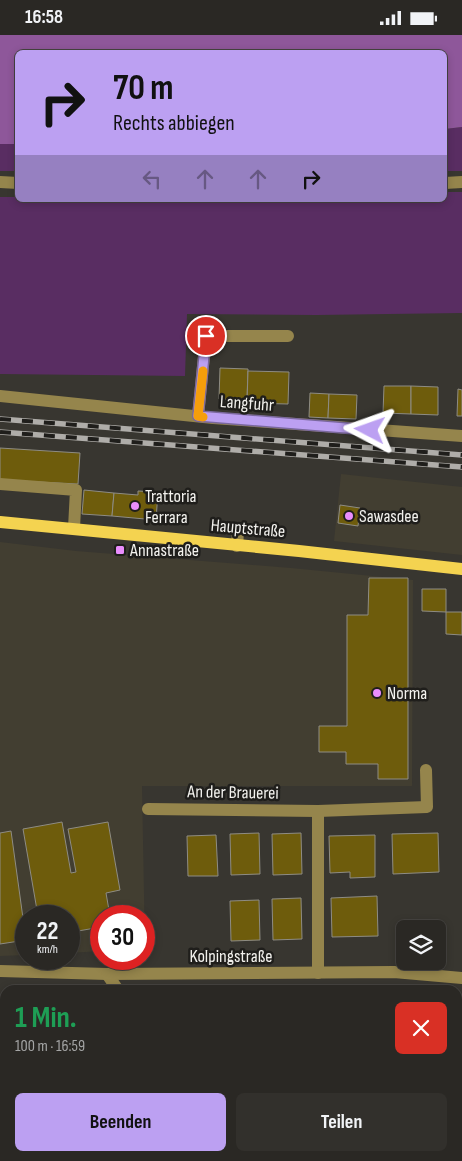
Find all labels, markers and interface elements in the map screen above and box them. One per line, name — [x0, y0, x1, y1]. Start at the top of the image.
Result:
text: 16:58 — [25, 6, 63, 29]
text: 70 m — [113, 67, 173, 110]
icon: right — [30, 70, 95, 135]
text: Rechts abbiegen — [113, 110, 235, 137]
icon: left — [138, 165, 166, 193]
icon: ahead — [191, 165, 219, 193]
icon: ahead — [244, 165, 272, 193]
icon: right — [297, 165, 325, 193]
pin — [185, 315, 227, 357]
icon: arrive — [192, 322, 220, 350]
street label: Langfuhr — [219, 391, 275, 416]
position arrow — [343, 403, 395, 455]
place label: Trattoria Ferrara — [145, 486, 197, 528]
marker: Trattoria Ferrara — [129, 500, 141, 512]
place label: Sawasdee — [359, 506, 419, 527]
marker: Sawasdee — [343, 510, 355, 522]
street label: Hauptstraße — [210, 515, 286, 542]
place label: Annastraße — [129, 540, 199, 561]
marker: Annastraße — [114, 544, 126, 556]
place label: Norma — [387, 683, 427, 704]
marker: Norma — [371, 687, 383, 699]
street label: An der Brauerei — [186, 781, 279, 804]
speed limit sign: 30 — [90, 905, 155, 970]
text: 22 — [37, 916, 58, 947]
map controls — [396, 920, 446, 970]
button: layers — [396, 920, 446, 970]
text: km/h — [37, 942, 58, 957]
street label: Kolpingstraße — [190, 946, 272, 967]
text: 1 Min. — [15, 1000, 77, 1036]
button: close — [395, 1002, 447, 1054]
text: 100 m · 16:59 — [15, 1037, 85, 1056]
button: Beenden — [15, 1093, 226, 1151]
button: Teilen — [236, 1093, 447, 1151]

